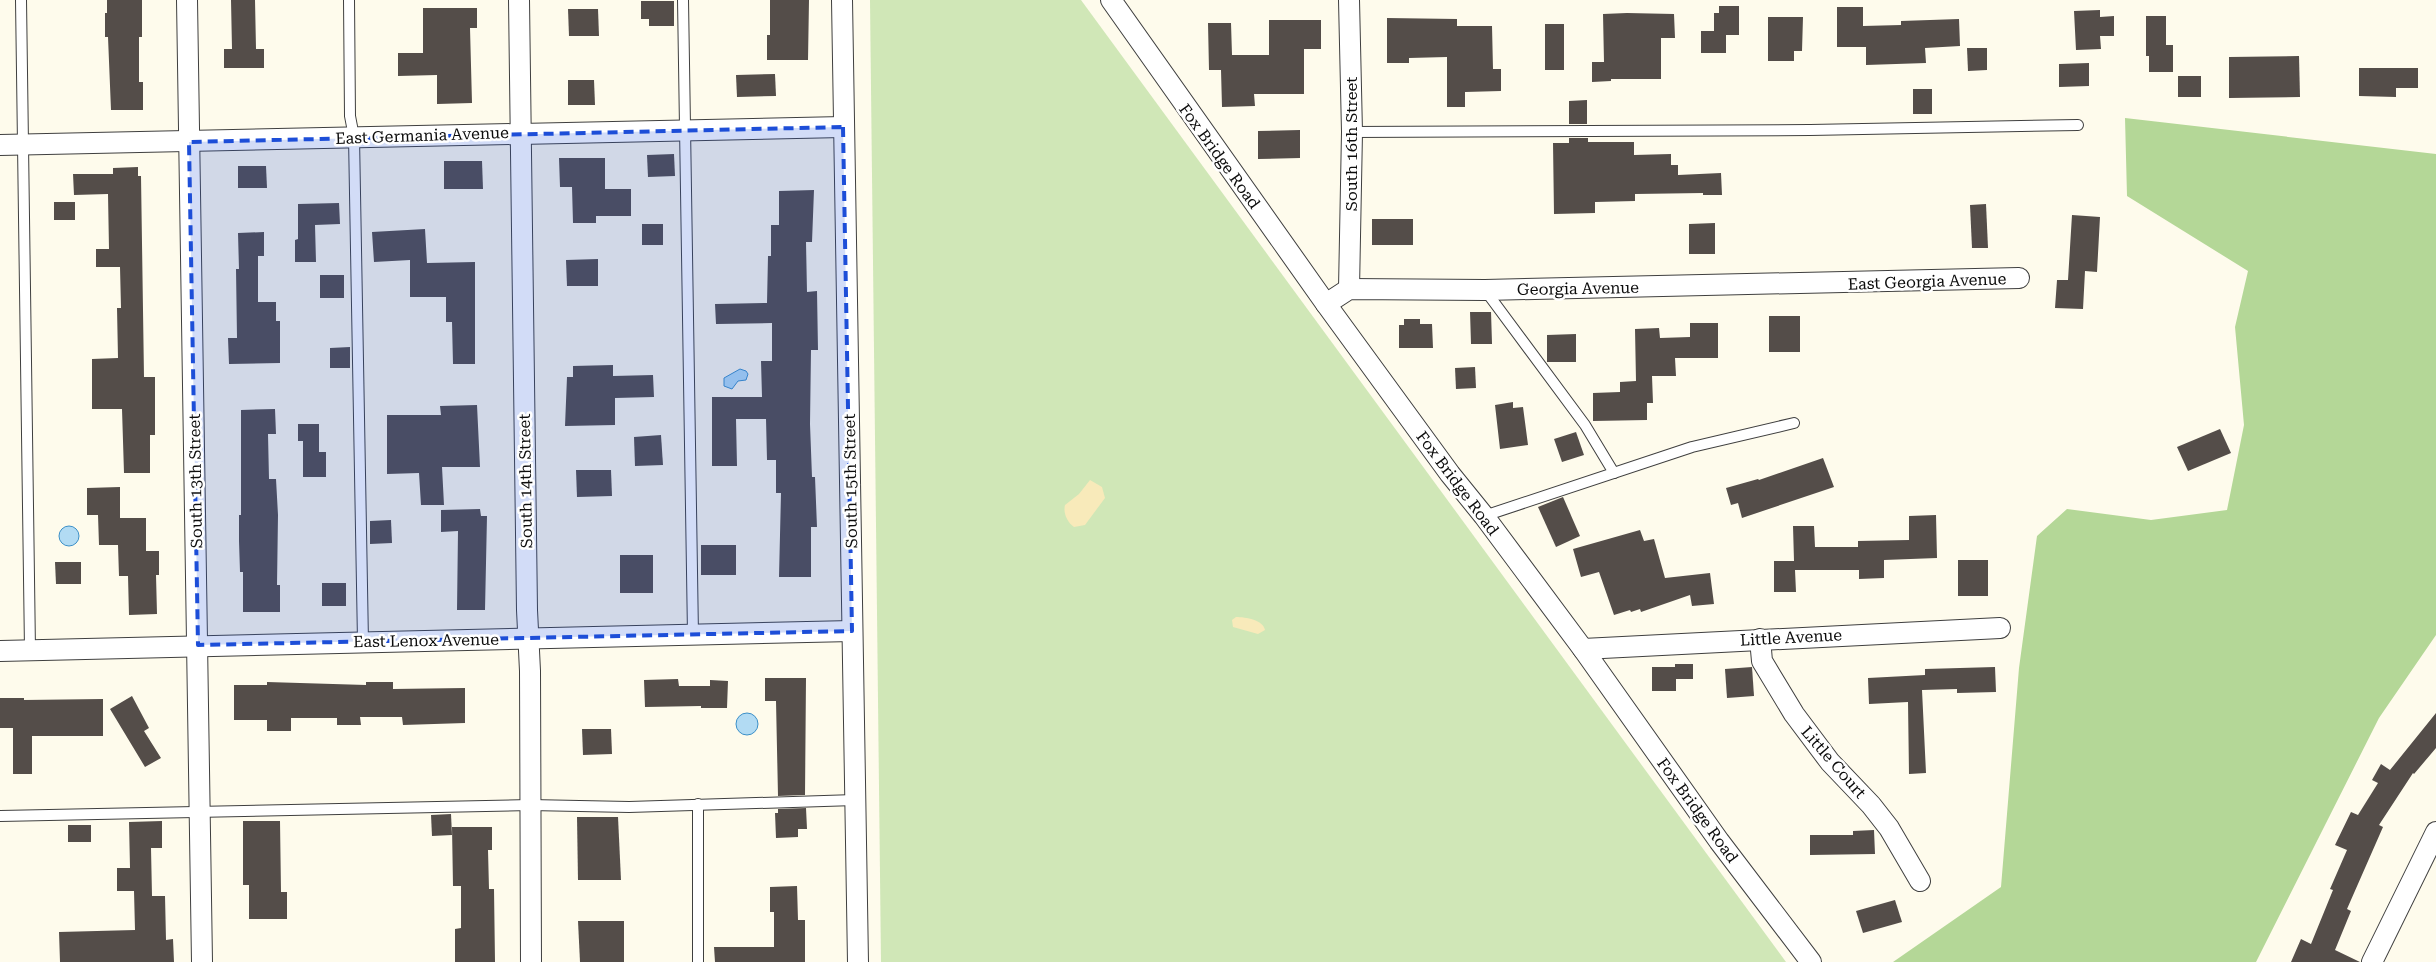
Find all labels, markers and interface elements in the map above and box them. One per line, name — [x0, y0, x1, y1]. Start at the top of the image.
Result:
street label: South 16th Street — [1342, 77, 1361, 211]
street label: Fox Bridge Road — [1175, 100, 1264, 213]
street label: East Germania Avenue — [335, 123, 509, 148]
street label: East Georgia Avenue — [1847, 269, 2007, 294]
street label: Georgia Avenue — [1517, 278, 1639, 299]
street label: South 13th Street — [185, 414, 206, 548]
street label: South 14th Street — [515, 414, 536, 548]
street label: South 15th Street — [840, 414, 861, 548]
street label: Fox Bridge Road — [1412, 428, 1503, 539]
street label: Little Avenue — [1739, 625, 1843, 650]
street label: East Lenox Avenue — [353, 630, 499, 651]
street label: Little Court — [1797, 722, 1870, 802]
street label: Fox Bridge Road — [1653, 754, 1742, 867]

